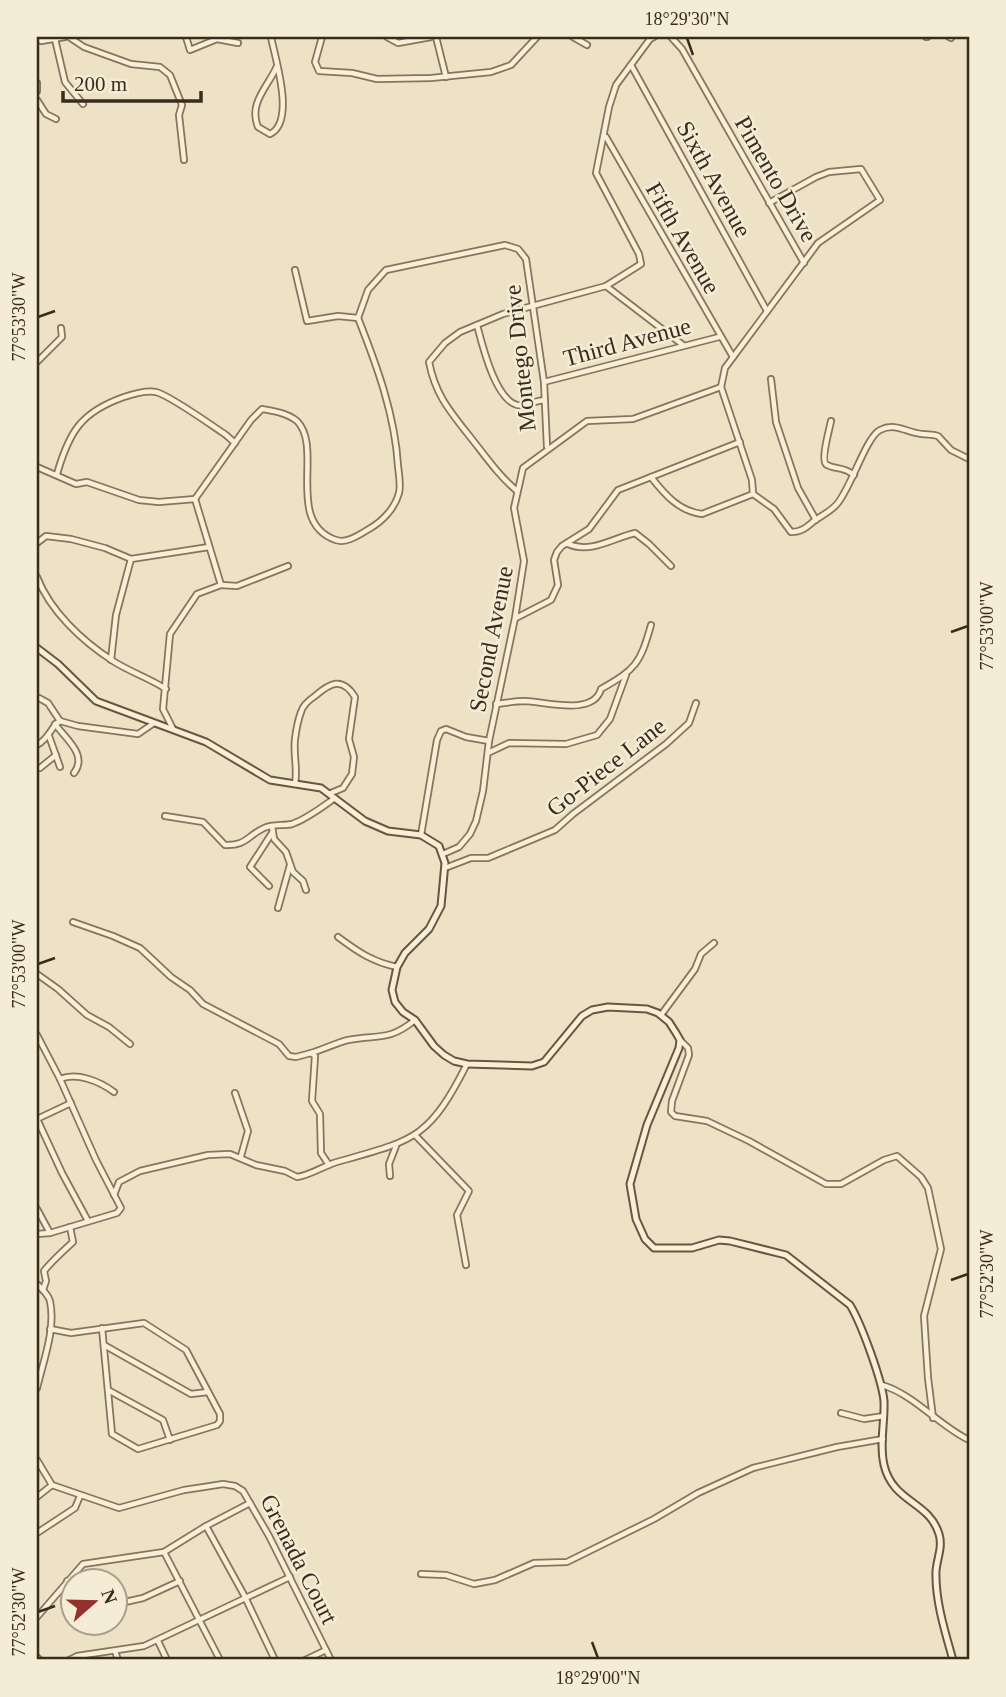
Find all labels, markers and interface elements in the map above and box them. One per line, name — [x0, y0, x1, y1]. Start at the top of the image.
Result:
text: 18°29'30"N — [645, 9, 729, 29]
scale bar — [63, 60, 201, 104]
text: 200 m — [74, 72, 127, 96]
street label: Pimento Drive — [730, 112, 822, 246]
street label: Sixth Avenue — [672, 117, 756, 241]
street label: Fifth Avenue — [641, 178, 725, 298]
text: 77°53'30"W — [9, 273, 29, 361]
street label: Montego Drive — [499, 283, 541, 433]
street label: Third Avenue — [560, 313, 694, 371]
street label: Second Avenue — [464, 564, 518, 714]
text: 77°53'00"W — [977, 582, 997, 670]
street label: Go-Piece Lane — [542, 713, 670, 821]
text: 77°53'00"W — [9, 920, 29, 1008]
text: 77°52'30"W — [977, 1230, 997, 1318]
street label: Grenada Court — [255, 1490, 343, 1628]
text: 77°52'30"W — [9, 1568, 29, 1656]
north arrow — [60, 1568, 130, 1638]
text: N — [97, 1586, 122, 1607]
text: 18°29'00"N — [556, 1668, 640, 1688]

